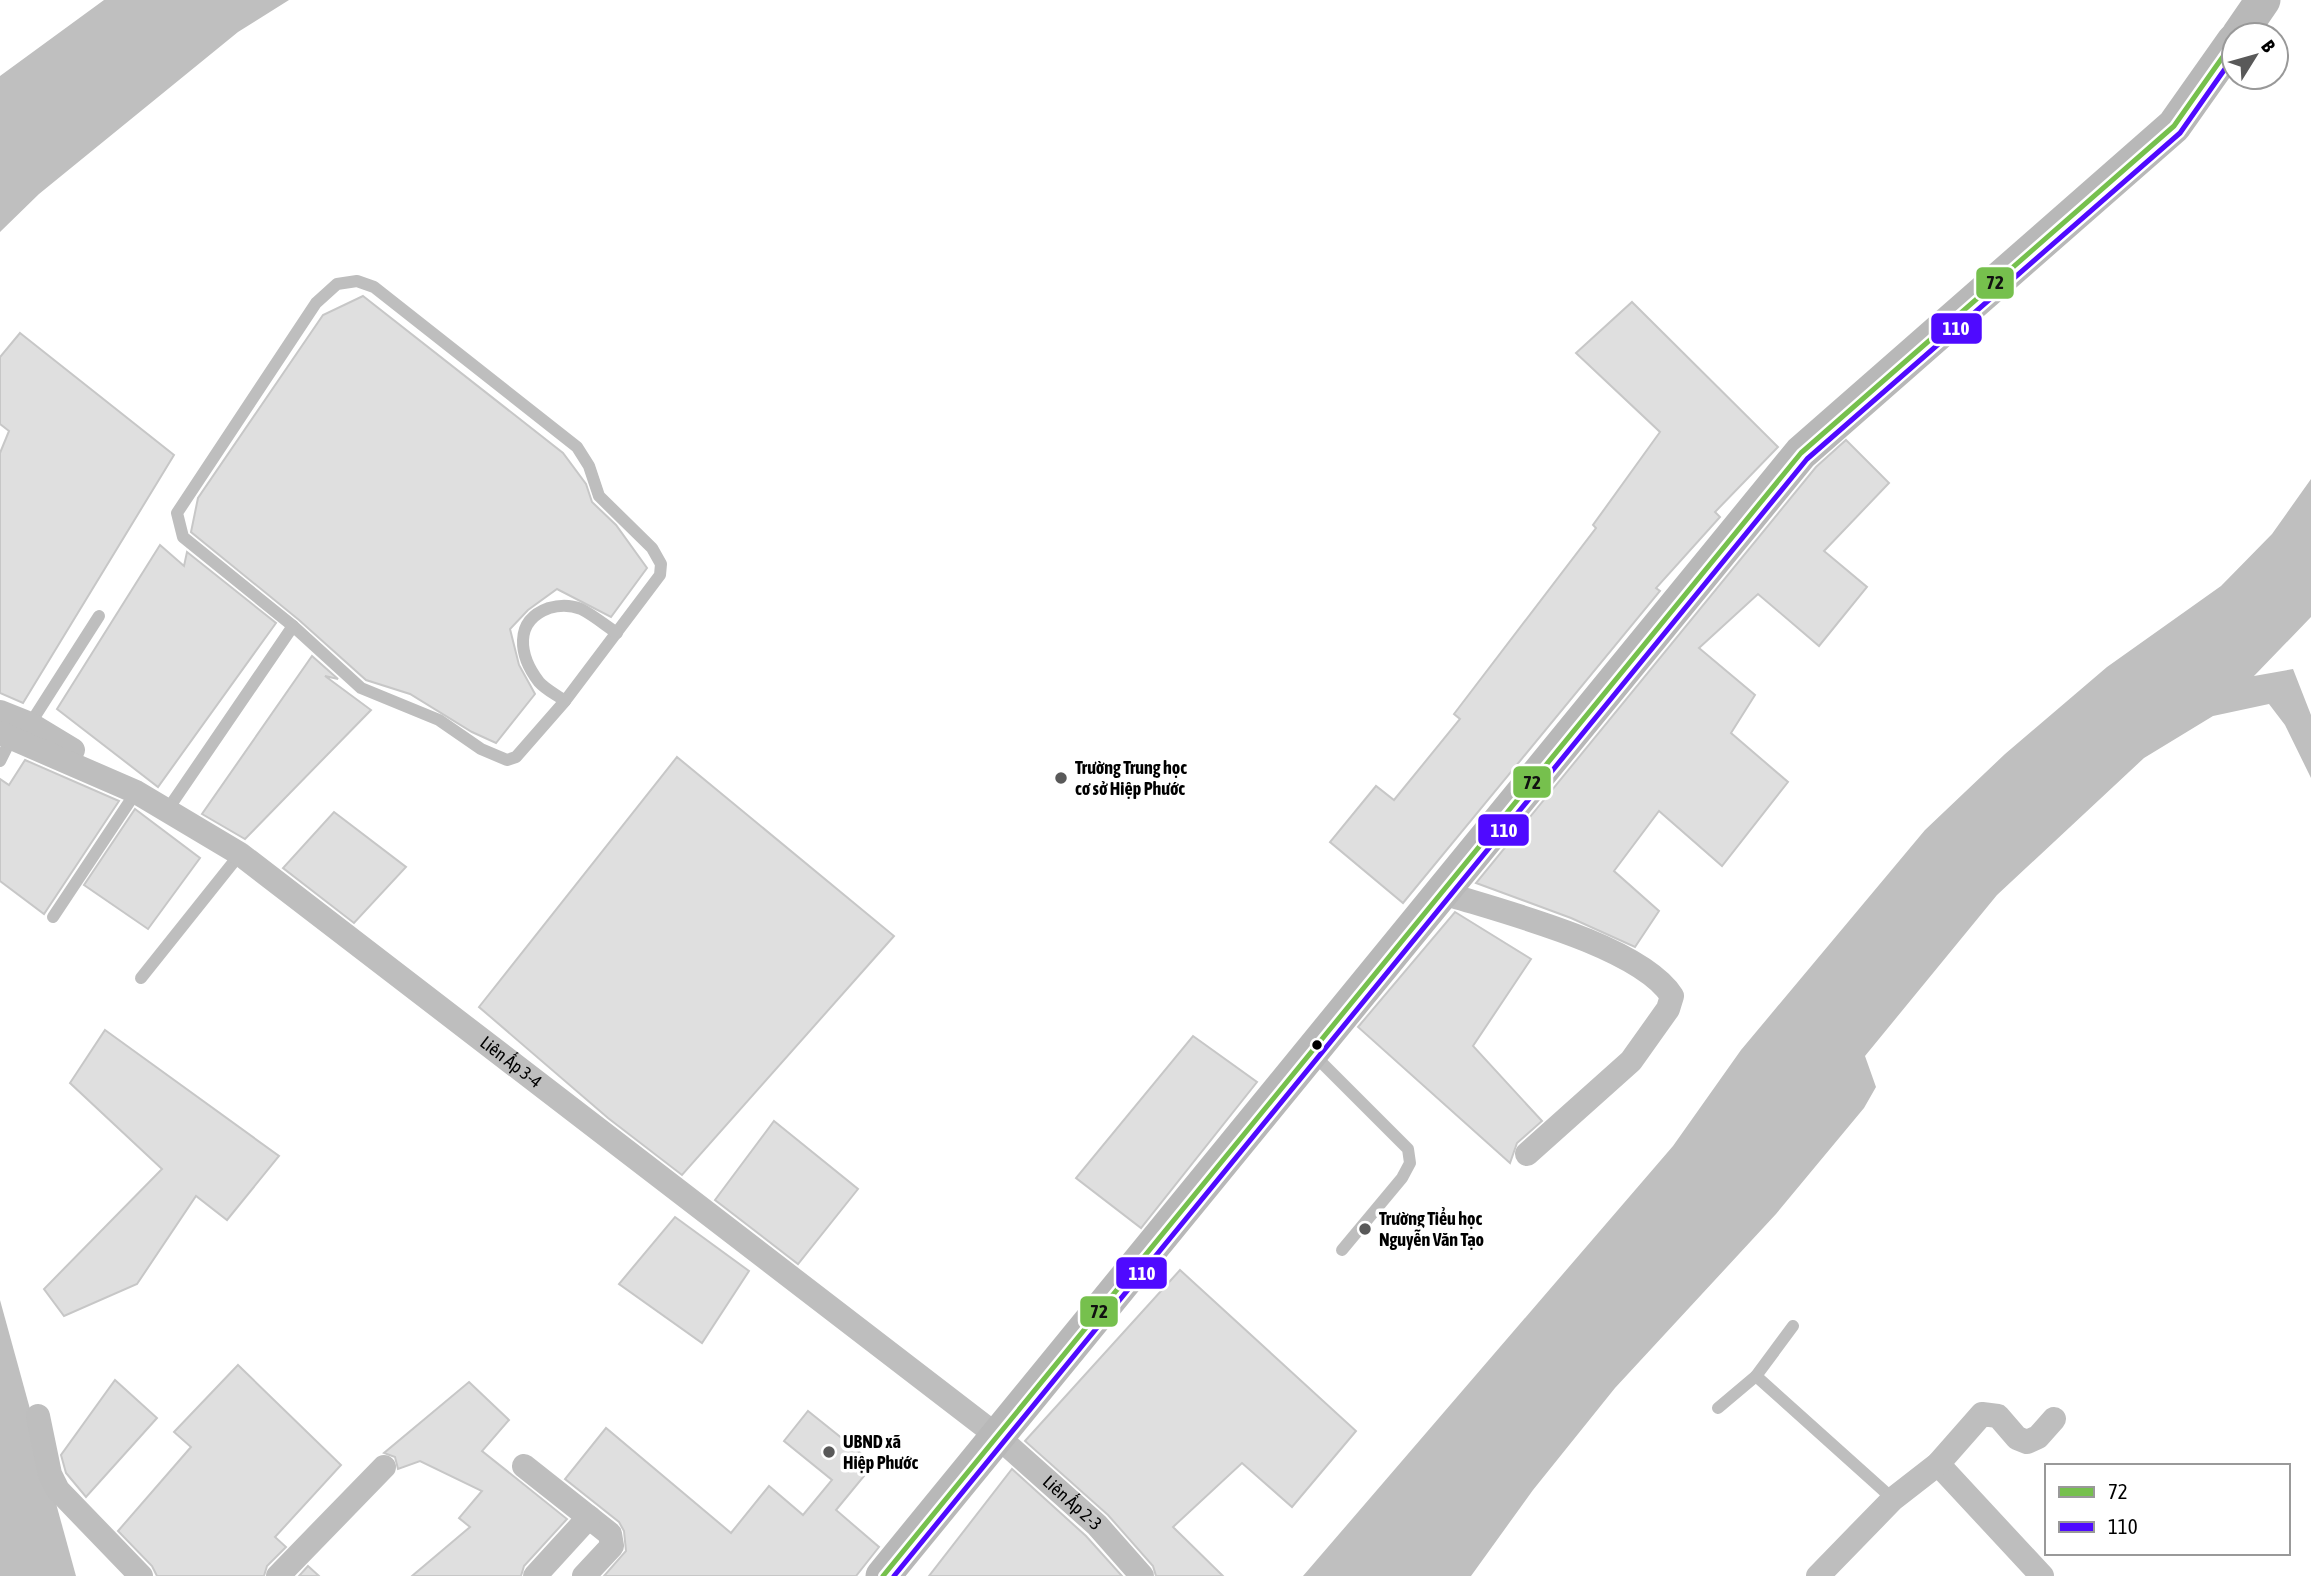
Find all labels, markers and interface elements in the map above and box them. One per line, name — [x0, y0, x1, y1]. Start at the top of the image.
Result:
north arrow — [2220, 21, 2290, 91]
text: B — [2257, 36, 2280, 56]
line badge: 72 — [1975, 266, 2015, 300]
text: 72 — [1986, 271, 2004, 293]
line badge: 110 — [1930, 312, 1983, 345]
text: 110 — [1943, 317, 1969, 339]
place label: Trường Trung học cơ sở Hiệp Phước — [1075, 757, 1187, 799]
line badge: 72 — [1512, 765, 1552, 799]
marker: Trường Trung học cơ sở Hiệp Phước — [1053, 770, 1069, 786]
text: 72 — [1523, 771, 1541, 793]
line badge: 110 — [1477, 813, 1530, 847]
text: 110 — [1491, 819, 1517, 841]
street label: Liên Ấp 3-4 — [476, 1032, 546, 1092]
unlabelled marker — [1310, 1038, 1324, 1052]
place label: Trường Tiểu học Nguyễn Văn Tạo — [1379, 1207, 1484, 1250]
marker: Trường Tiểu học Nguyễn Văn Tạo — [1357, 1221, 1373, 1237]
line badge: 110 — [1115, 1256, 1168, 1290]
text: 110 — [1129, 1262, 1155, 1284]
line badge: 72 — [1079, 1295, 1119, 1328]
text: 72 — [1090, 1300, 1108, 1322]
place label: UBND xã Hiệp Phước — [843, 1431, 918, 1473]
marker: UBND xã Hiệp Phước — [821, 1444, 837, 1460]
legend — [2045, 1464, 2290, 1555]
street label: Liên Ấp 2-3 — [1039, 1471, 1106, 1534]
text: 72 — [2108, 1479, 2128, 1503]
text: 110 — [2108, 1514, 2138, 1538]

